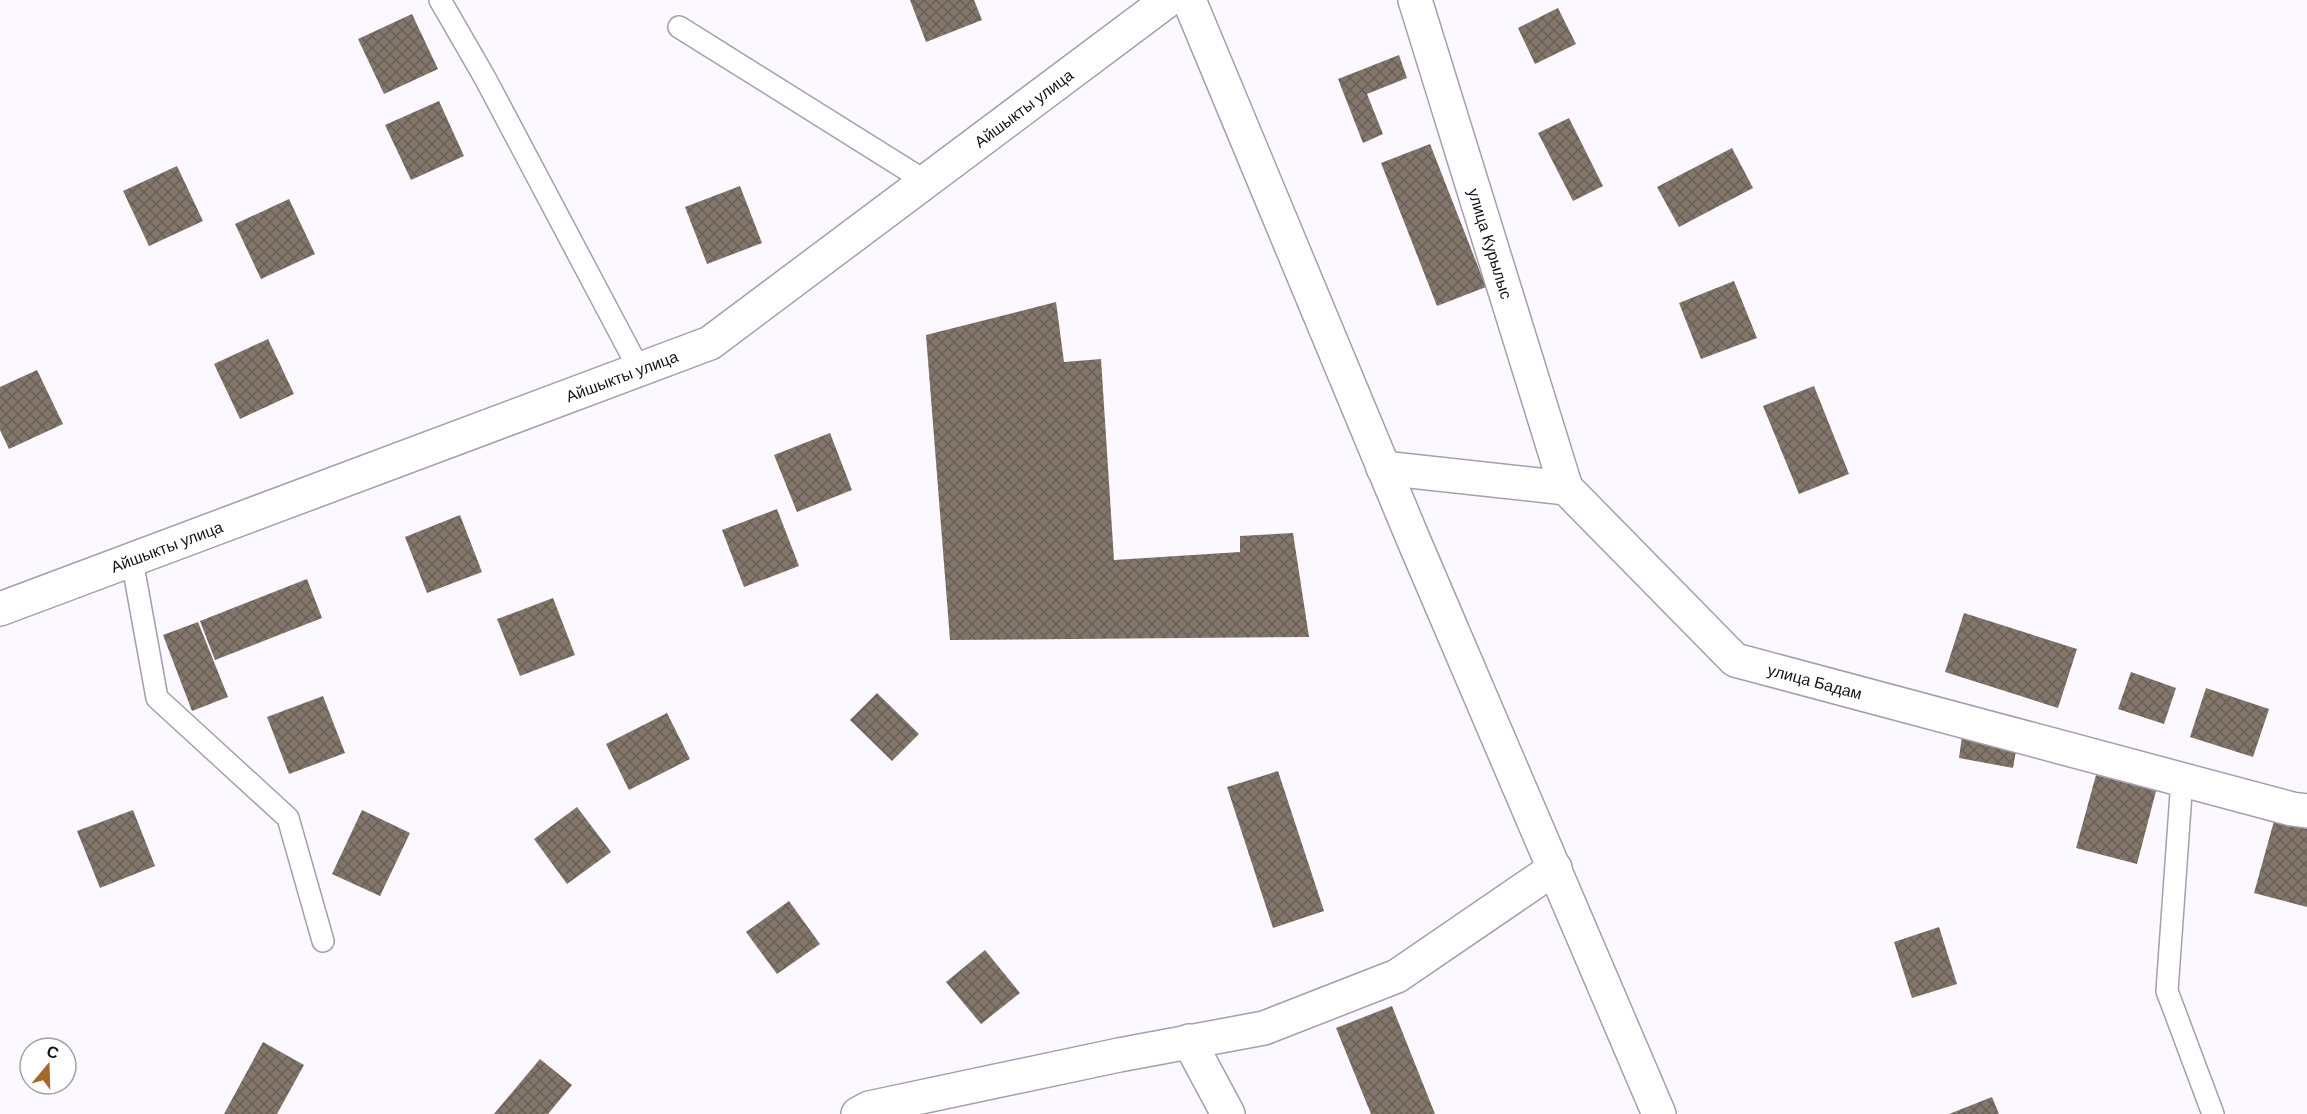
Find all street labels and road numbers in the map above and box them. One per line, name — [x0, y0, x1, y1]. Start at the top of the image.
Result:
street label: Айшыкты улица — [970, 65, 1078, 152]
street label: улица Курылыс — [1463, 186, 1517, 302]
street label: Айшыкты улица — [563, 346, 681, 407]
street label: Айшыкты улица — [108, 516, 226, 578]
street label: улица Бадам — [1765, 659, 1864, 705]

